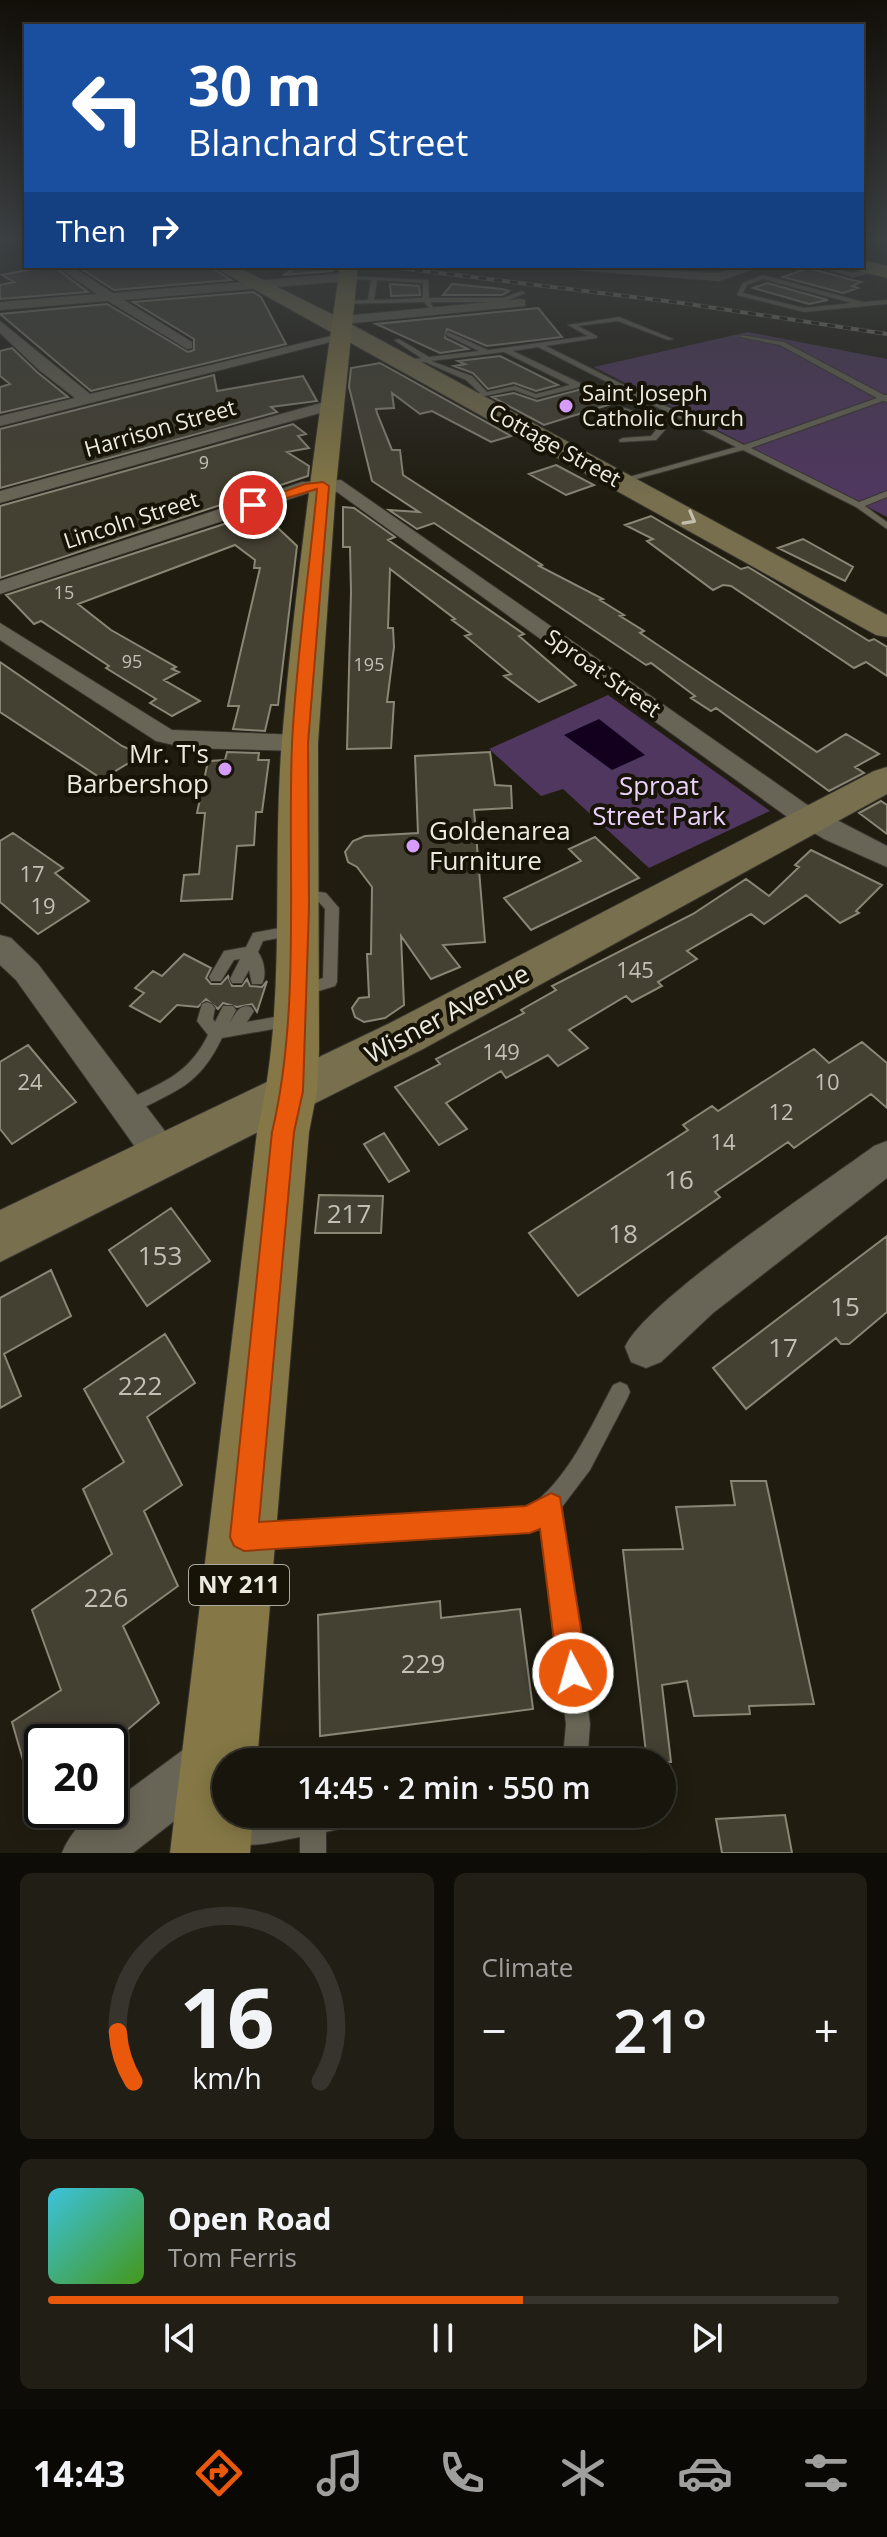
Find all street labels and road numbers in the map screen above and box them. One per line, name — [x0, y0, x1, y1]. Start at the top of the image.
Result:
street label: Harrison Street — [80, 391, 239, 463]
street label: Cottage Street — [484, 396, 627, 493]
street label: Lincoln Street — [59, 483, 202, 555]
street label: Sproat Street — [540, 621, 668, 723]
street label: Wisner Avenue — [358, 955, 535, 1072]
road number: NY 211 — [189, 1565, 289, 1605]

